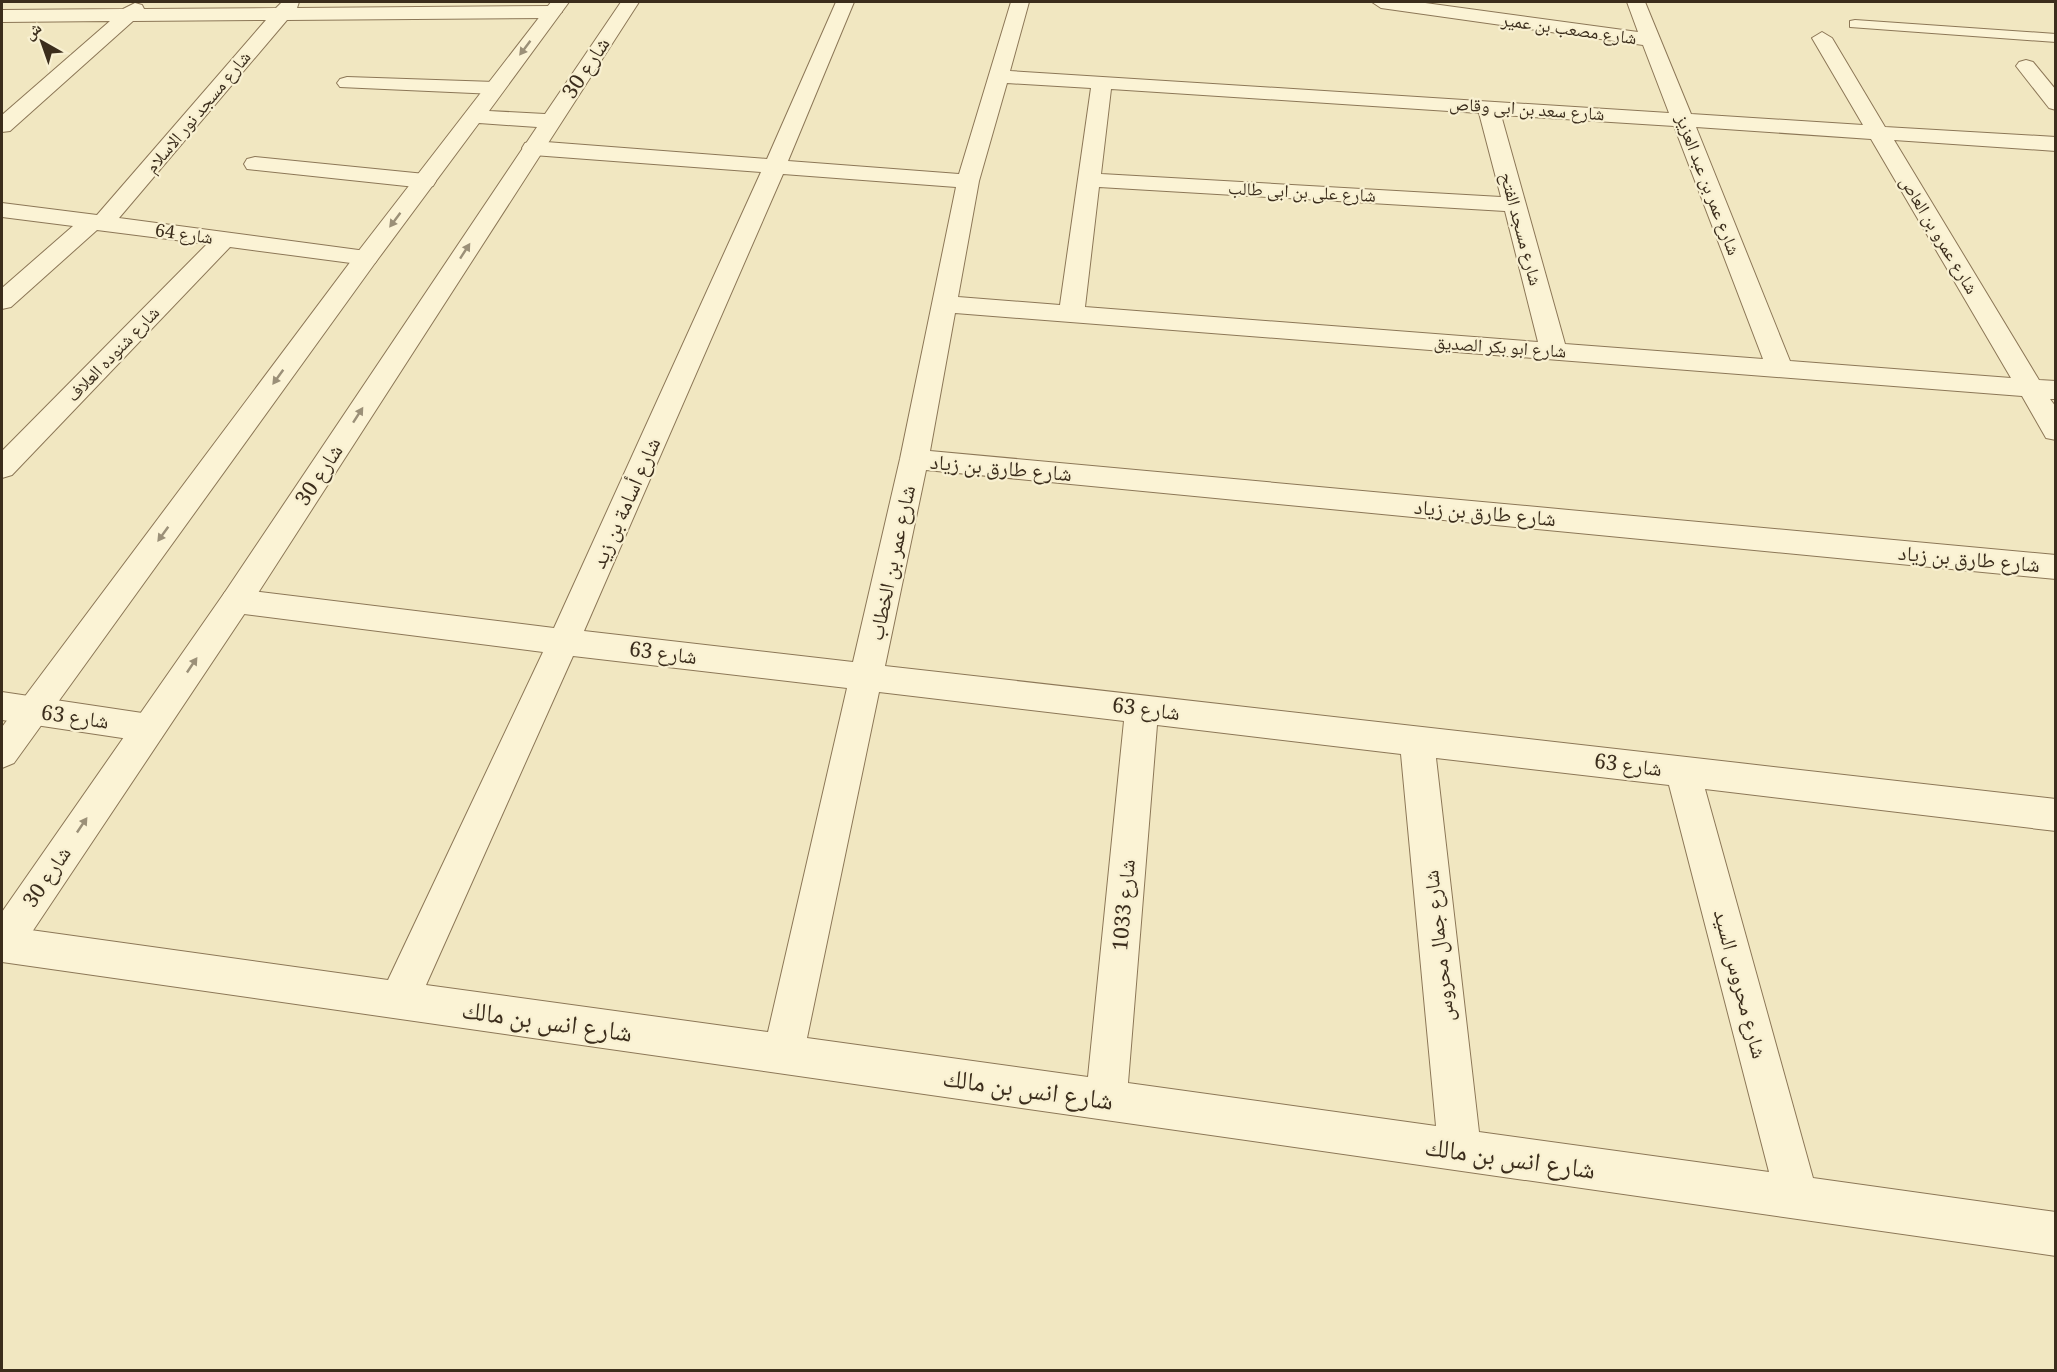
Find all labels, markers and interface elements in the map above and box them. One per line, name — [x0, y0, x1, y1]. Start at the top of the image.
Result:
street label: شارع مصعب بن عمير — [1498, 7, 1638, 55]
north arrow — [12, 12, 72, 72]
text: ش — [19, 17, 49, 48]
street label: شارع 30 — [555, 31, 621, 107]
one-way arrow — [519, 40, 531, 56]
street label: شارع مسجد نور الاسلام — [139, 45, 260, 181]
street label: شارع سعد بن ابى وقاص — [1448, 91, 1605, 131]
street label: شارع عمر بن عبد العزيز — [1665, 110, 1747, 260]
street label: شارع مسجد الفتح — [1490, 169, 1549, 290]
street label: شارع عمرو بن العاص — [1890, 171, 1985, 301]
street label: شارع على بن ابى طالب — [1227, 175, 1377, 213]
one-way arrow — [389, 213, 401, 228]
street label: شارع 64 — [153, 217, 215, 255]
one-way arrow — [459, 244, 471, 260]
street label: شارع شنوده العلاف — [60, 300, 168, 411]
street label: شارع ابو بكر الصديق — [1433, 329, 1567, 369]
one-way arrow — [272, 369, 285, 385]
one-way arrow — [352, 407, 364, 423]
street label: شارع أسامة بن زيد — [584, 433, 673, 575]
street label: شارع 30 — [288, 438, 354, 514]
street label: شارع طارق بن زياد — [928, 447, 1073, 494]
street label: شارع عمر بن الخطاب — [861, 483, 928, 644]
street label: شارع طارق بن زياد — [1412, 492, 1557, 539]
one-way arrow — [157, 526, 169, 542]
street label: شارع طارق بن زياد — [1896, 538, 2041, 585]
street label: شارع 63 — [627, 634, 699, 677]
one-way arrow — [187, 656, 198, 673]
street label: شارع 63 — [1110, 690, 1182, 733]
street label: شارع 63 — [39, 697, 111, 742]
street label: شارع 63 — [1592, 746, 1664, 789]
one-way arrow — [76, 818, 88, 834]
street label: شارع 30 — [16, 840, 83, 916]
street label: شارع 1033 — [1105, 858, 1148, 952]
street label: شارع جمال محروس — [1416, 868, 1467, 1023]
street label: شارع محروس السيد — [1701, 906, 1774, 1063]
street label: شارع انس بن مالك — [458, 990, 635, 1058]
street label: شارع انس بن مالك — [939, 1058, 1116, 1126]
street label: شارع انس بن مالك — [1421, 1127, 1598, 1195]

